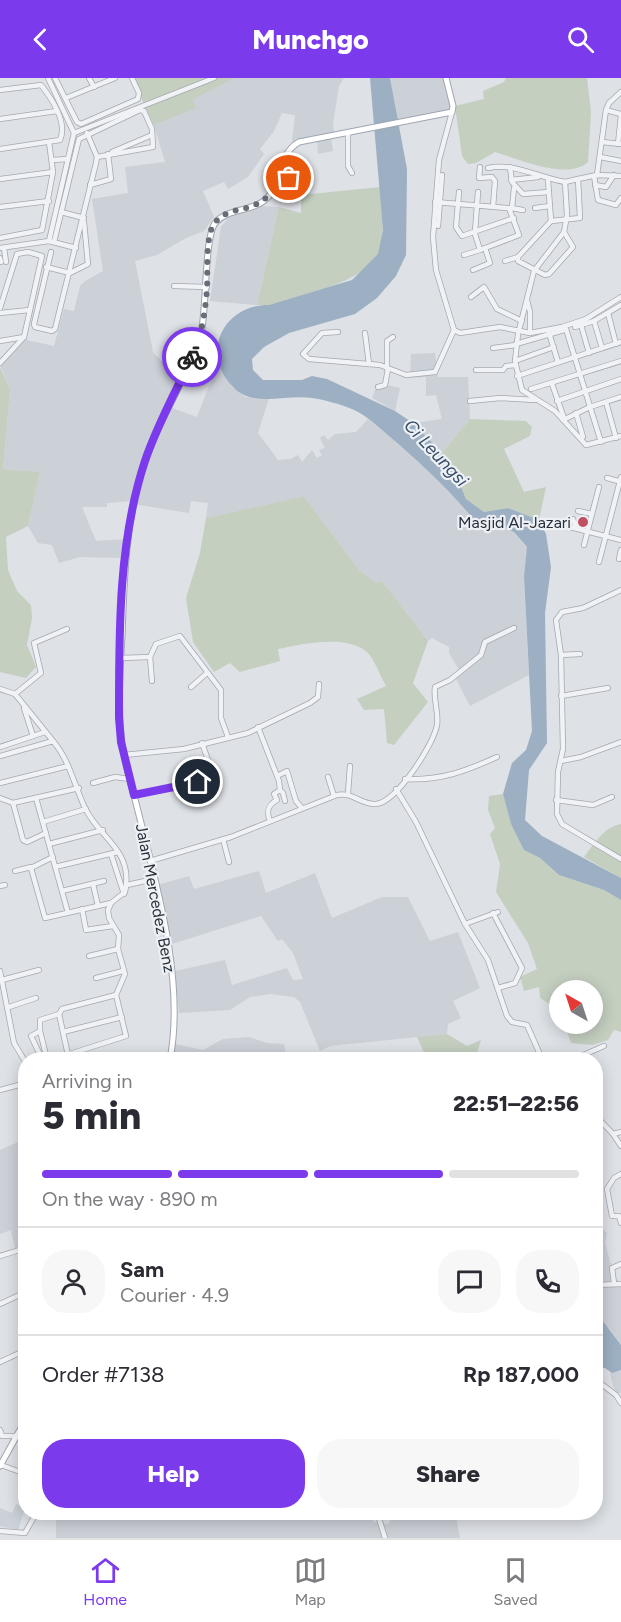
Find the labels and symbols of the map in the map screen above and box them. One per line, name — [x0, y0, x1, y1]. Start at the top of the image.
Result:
pin — [263, 152, 314, 203]
courier — [162, 327, 222, 387]
water label: Ci Leungsi — [399, 415, 473, 492]
place label: Masjid Al-Jazari — [458, 513, 571, 532]
marker: Masjid Al-Jazari — [576, 515, 590, 529]
pin — [172, 756, 223, 807]
street label: Jalan Mercedez Benz — [132, 822, 179, 974]
north arrow — [549, 980, 603, 1034]

